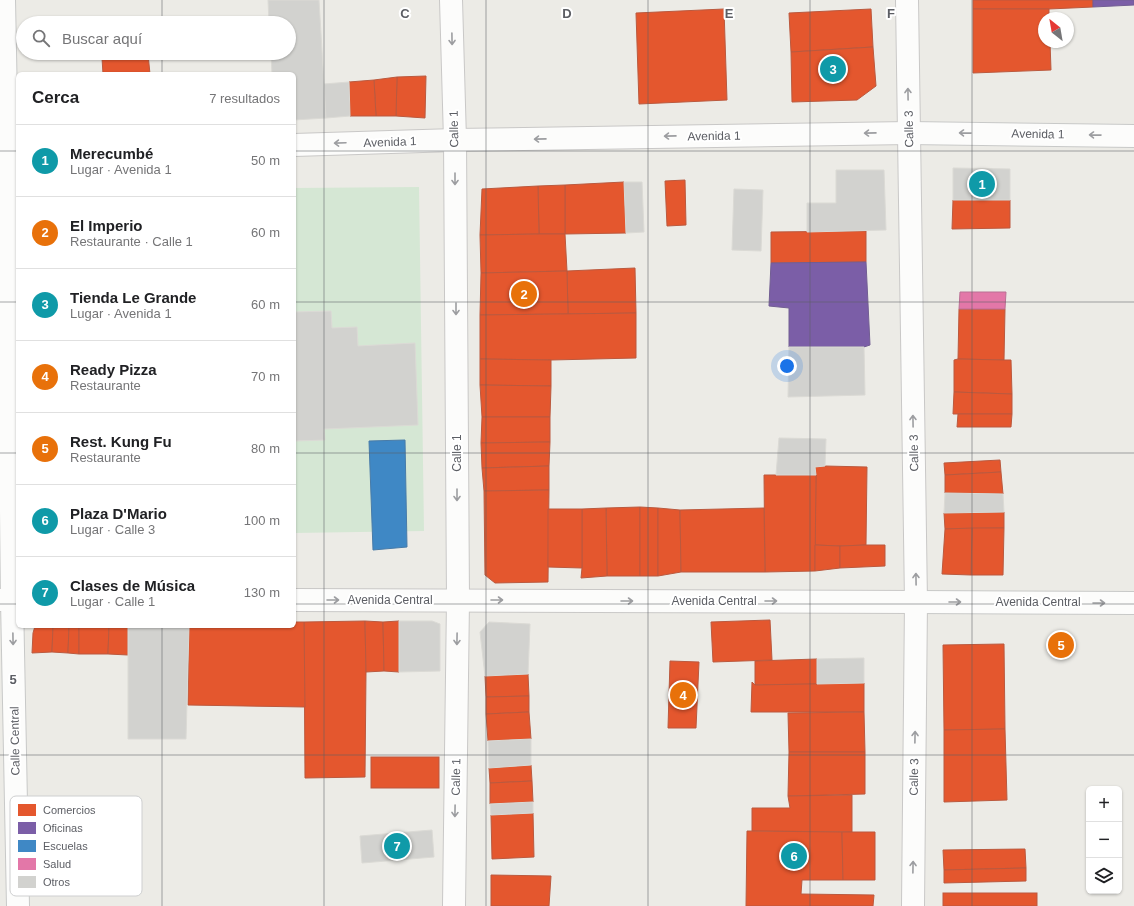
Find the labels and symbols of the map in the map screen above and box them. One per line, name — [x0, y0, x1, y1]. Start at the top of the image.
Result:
text: C — [400, 6, 410, 21]
text: D — [562, 6, 572, 21]
text: E — [725, 6, 734, 21]
text: F — [887, 6, 895, 21]
north arrow — [1038, 12, 1074, 48]
one-way arrow — [449, 32, 456, 45]
pin: 3 — [820, 54, 846, 84]
one-way arrow — [905, 88, 912, 101]
street label: Calle 1 — [447, 110, 461, 148]
street label: Calle 3 — [902, 110, 916, 148]
street label: Avenida 1 — [1011, 127, 1065, 141]
street label: Avenida 1 — [687, 129, 741, 143]
one-way arrow — [864, 129, 877, 137]
one-way arrow — [959, 130, 972, 137]
one-way arrow — [1089, 131, 1102, 139]
one-way arrow — [664, 133, 677, 140]
street label: Avenida 1 — [363, 134, 417, 150]
one-way arrow — [534, 135, 547, 142]
one-way arrow — [334, 140, 347, 147]
pin: 1 — [969, 169, 995, 199]
one-way arrow — [451, 172, 459, 185]
pin: 2 — [511, 279, 537, 309]
one-way arrow — [452, 302, 460, 315]
your location — [777, 356, 797, 376]
one-way arrow — [910, 415, 917, 428]
street label: Calle 1 — [450, 434, 464, 472]
street label: Calle 3 — [907, 434, 921, 472]
one-way arrow — [453, 488, 461, 501]
one-way arrow — [912, 573, 920, 586]
street label: Avenida Central — [347, 593, 433, 607]
street label: Avenida Central — [671, 594, 757, 608]
street label: Avenida Central — [995, 595, 1081, 609]
one-way arrow — [326, 596, 339, 604]
one-way arrow — [490, 596, 503, 604]
one-way arrow — [620, 597, 633, 605]
one-way arrow — [764, 597, 777, 605]
one-way arrow — [948, 598, 961, 606]
one-way arrow — [1092, 599, 1105, 607]
pin: 5 — [1048, 630, 1074, 660]
one-way arrow — [9, 632, 16, 645]
one-way arrow — [453, 632, 461, 645]
text: 5 — [9, 672, 17, 687]
pin: 4 — [670, 680, 696, 710]
street label: Calle Central — [7, 706, 23, 776]
one-way arrow — [911, 731, 919, 744]
street label: Calle 1 — [449, 758, 463, 796]
street label: Calle 3 — [907, 758, 921, 796]
legend — [10, 796, 142, 896]
text: Comercios — [43, 804, 96, 816]
one-way arrow — [451, 804, 459, 817]
text: Oficinas — [43, 822, 83, 834]
pin: 7 — [384, 831, 410, 861]
text: Escuelas — [43, 840, 88, 852]
pin: 6 — [781, 841, 807, 871]
text: Salud — [43, 858, 71, 870]
one-way arrow — [909, 861, 917, 874]
text: Otros — [43, 876, 70, 888]

